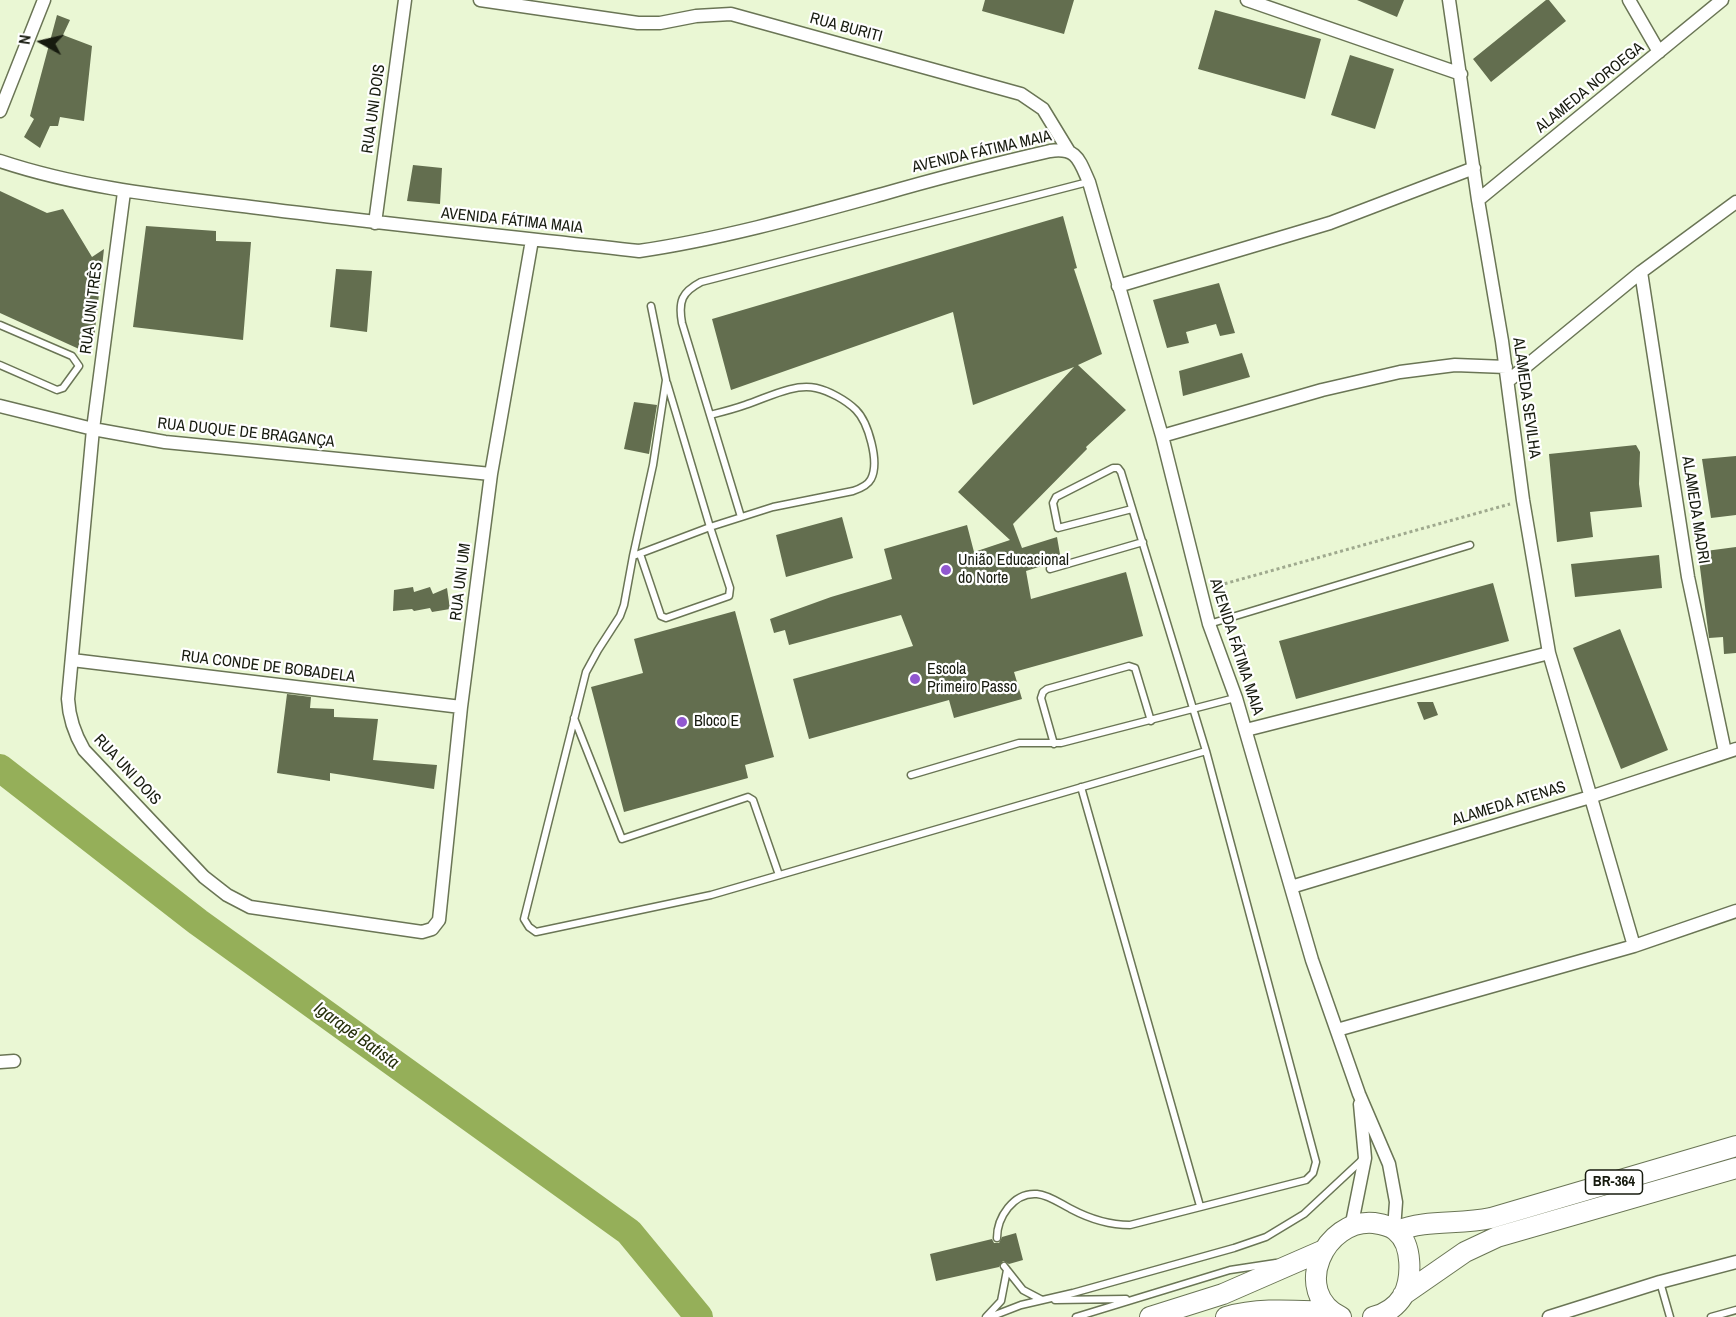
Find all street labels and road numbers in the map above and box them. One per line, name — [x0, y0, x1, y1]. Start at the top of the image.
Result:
street label: RUA BURITI — [808, 9, 884, 47]
street label: ALAMEDA NOROEGA — [1532, 39, 1648, 137]
street label: RUA UNI DOIS — [358, 63, 390, 155]
street label: AVENIDA FÁTIMA MAIA — [910, 127, 1054, 177]
street label: AVENIDA FÁTIMA MAIA — [440, 204, 584, 238]
street label: RUA UNI TRÊS — [77, 261, 107, 355]
street label: ALAMEDA SEVILHA — [1508, 336, 1544, 460]
street label: RUA DUQUE DE BRAGANÇA — [157, 414, 335, 452]
street label: ALAMEDA MADRI — [1677, 455, 1713, 565]
street label: RUA UNI UM — [447, 542, 475, 622]
street label: AVENIDA FÁTIMA MAIA — [1205, 576, 1267, 718]
street label: RUA CONDE DE BOBADELA — [180, 647, 356, 687]
street label: RUA UNI DOIS — [89, 731, 165, 809]
street label: ALAMEDA ATENAS — [1450, 778, 1568, 830]
road number: BR-364 — [1586, 1170, 1642, 1194]

